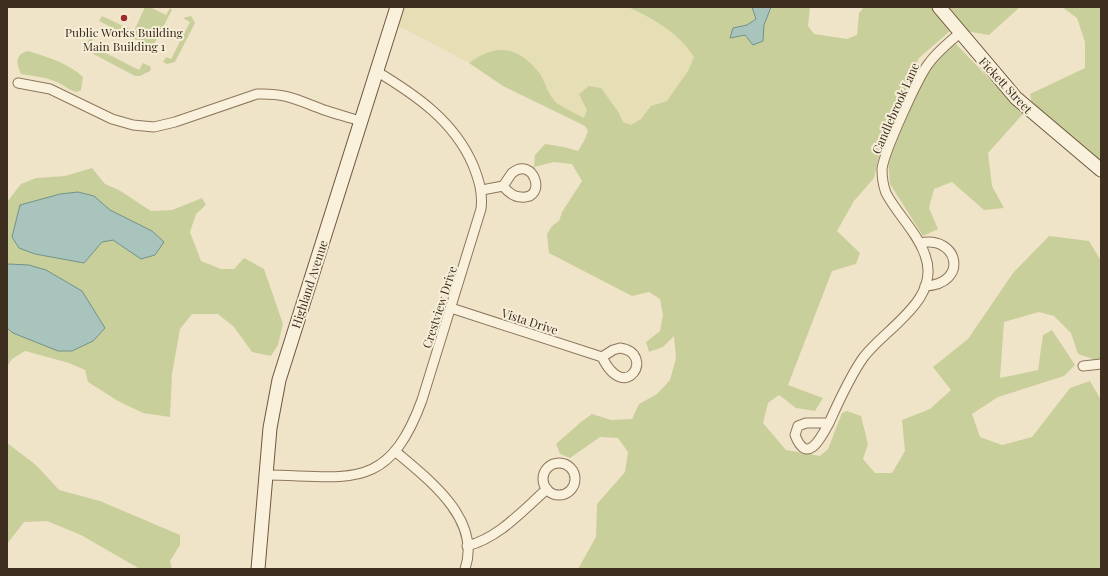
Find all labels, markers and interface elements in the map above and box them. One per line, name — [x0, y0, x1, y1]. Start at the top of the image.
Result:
marker: Public Works Building Main Building 1 — [119, 13, 129, 23]
place label: Public Works Building Main Building 1 — [65, 24, 184, 54]
street label: Fickett Street — [976, 53, 1037, 117]
street label: Candlebrook Lane — [868, 60, 922, 156]
street label: Highland Avenue — [287, 238, 331, 330]
street label: Crestview Drive — [418, 264, 460, 350]
street label: Vista Drive — [499, 304, 560, 338]

